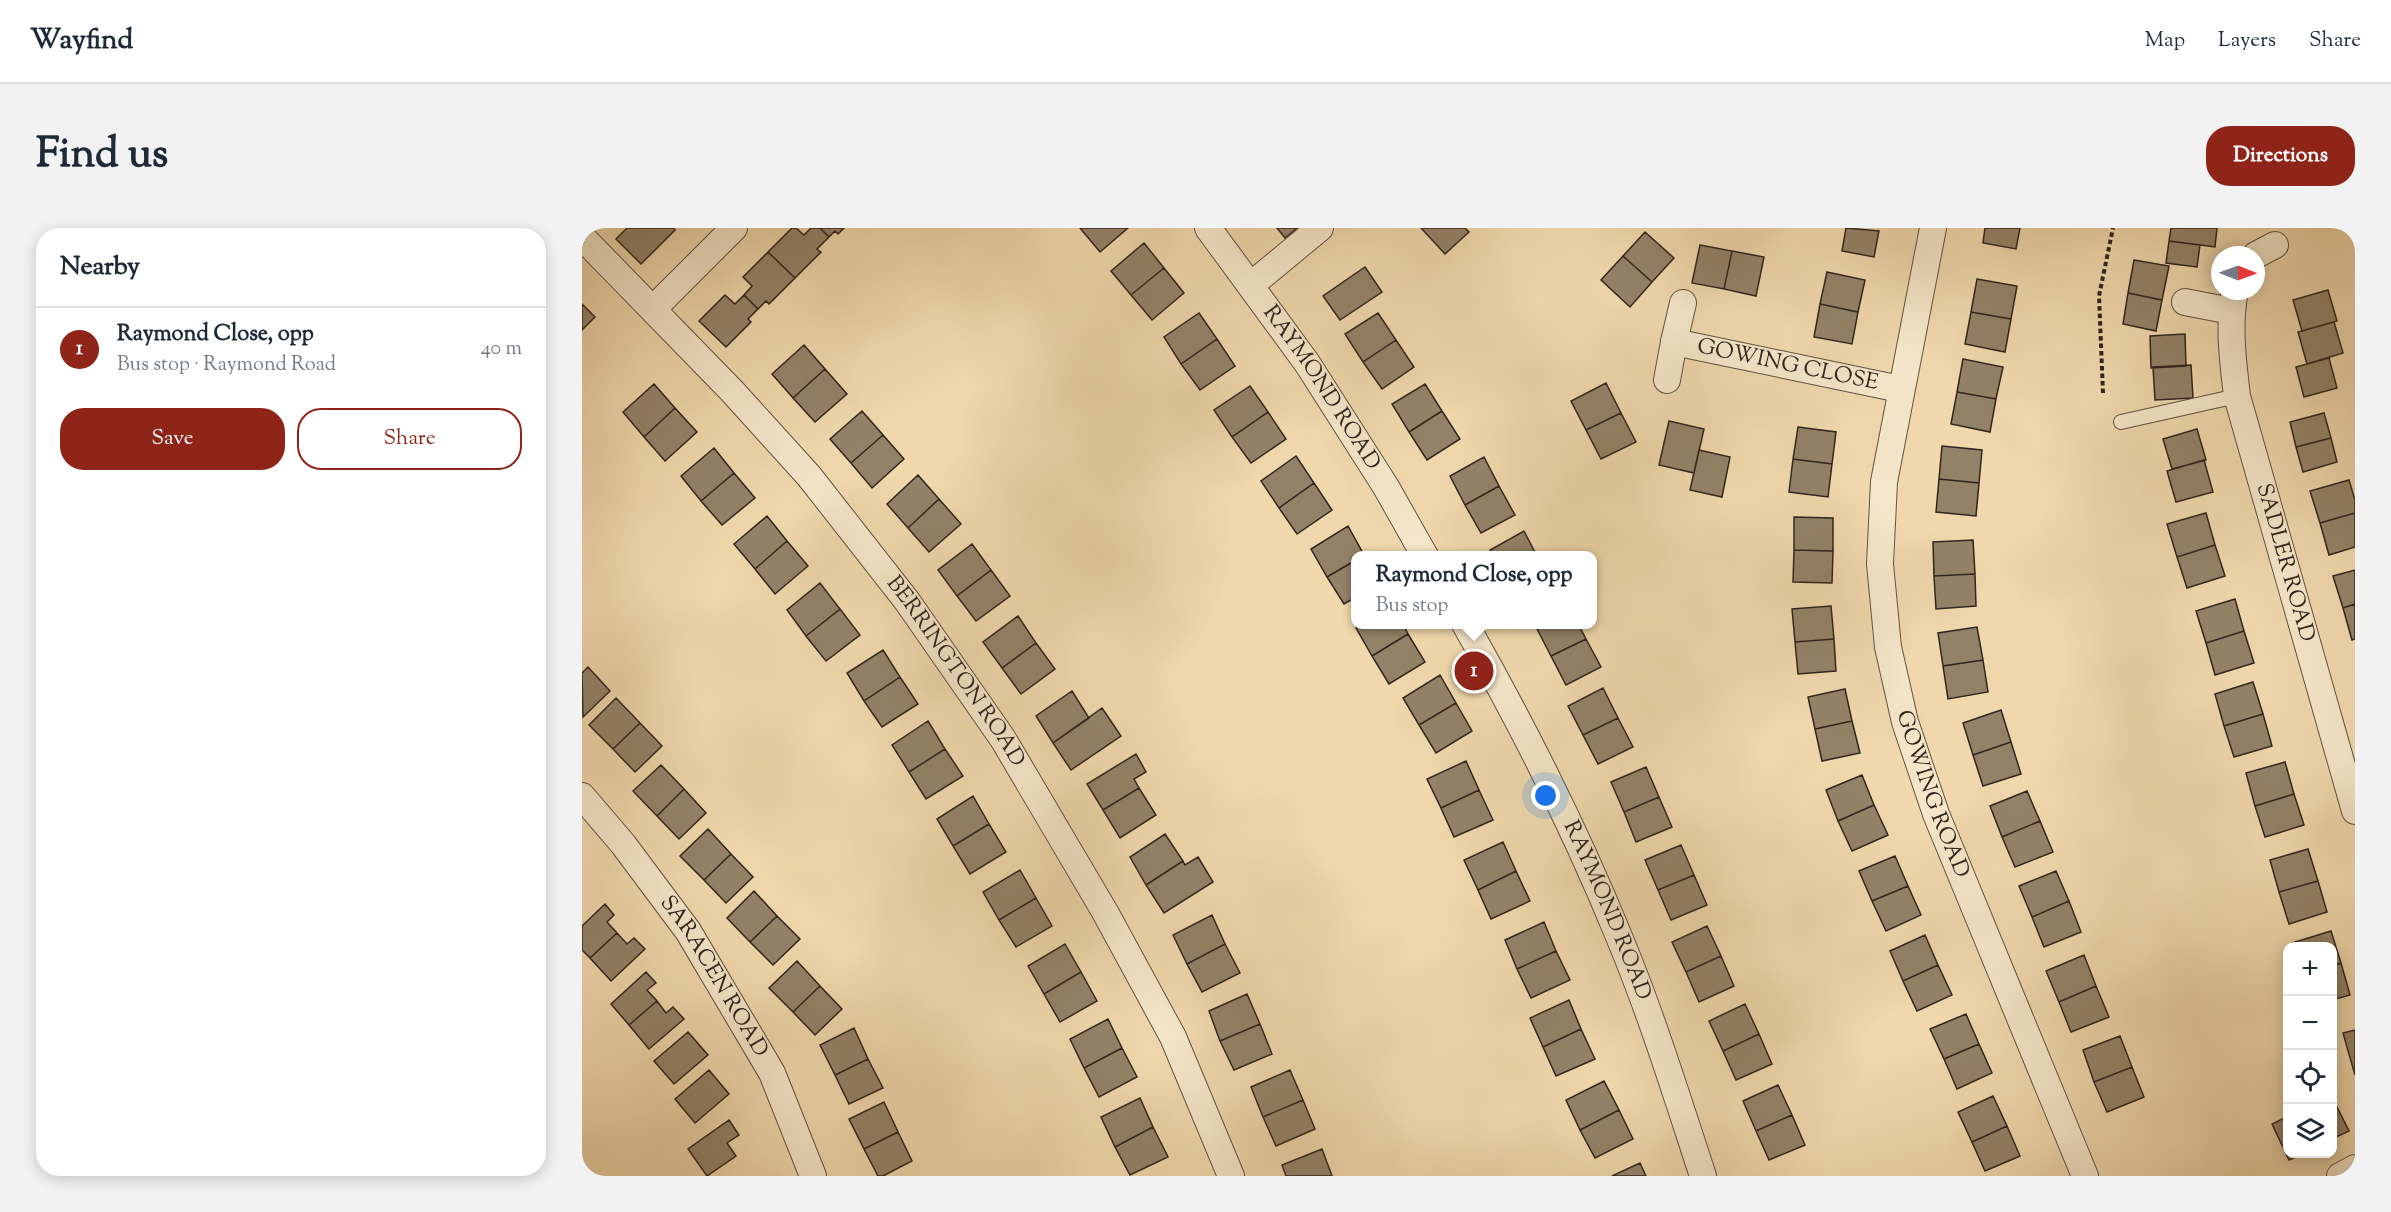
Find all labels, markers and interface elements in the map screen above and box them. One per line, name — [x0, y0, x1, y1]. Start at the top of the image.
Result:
text: Wayfind — [30, 21, 133, 61]
text: Map — [2145, 26, 2185, 56]
text: Layers — [2218, 26, 2276, 56]
text: Share — [2309, 26, 2361, 56]
text: Find us — [36, 126, 168, 186]
button: Directions — [2206, 126, 2355, 186]
north arrow — [2211, 246, 2265, 300]
text: Nearby — [60, 249, 140, 286]
street label: RAYMOND ROAD — [1254, 299, 1388, 477]
text: Raymond Close, opp — [117, 319, 314, 351]
street label: GOWING CLOSE — [1694, 331, 1881, 400]
text: 1 — [76, 335, 83, 364]
text: 40 m — [481, 335, 522, 364]
text: Bus stop · Raymond Road — [117, 351, 336, 380]
button: Save — [60, 408, 285, 470]
button: Share — [297, 408, 522, 470]
street label: SADLER ROAD — [2247, 480, 2322, 646]
popup — [1351, 551, 1597, 629]
text: Raymond Close, opp — [1376, 560, 1572, 592]
street label: BERRINGTON ROAD — [877, 570, 1032, 773]
text: Bus stop — [1376, 592, 1448, 621]
pin: 1 — [1454, 648, 1494, 694]
street label: GOWING ROAD — [1887, 707, 1977, 883]
your location — [1531, 781, 1560, 810]
street label: RAYMOND ROAD — [1554, 816, 1659, 1005]
street label: SARACEN ROAD — [651, 889, 775, 1064]
map controls — [2283, 942, 2337, 1158]
button: + — [2283, 942, 2337, 996]
button: − — [2283, 996, 2337, 1050]
button: locate — [2283, 1050, 2337, 1104]
button: layers — [2283, 1104, 2337, 1158]

